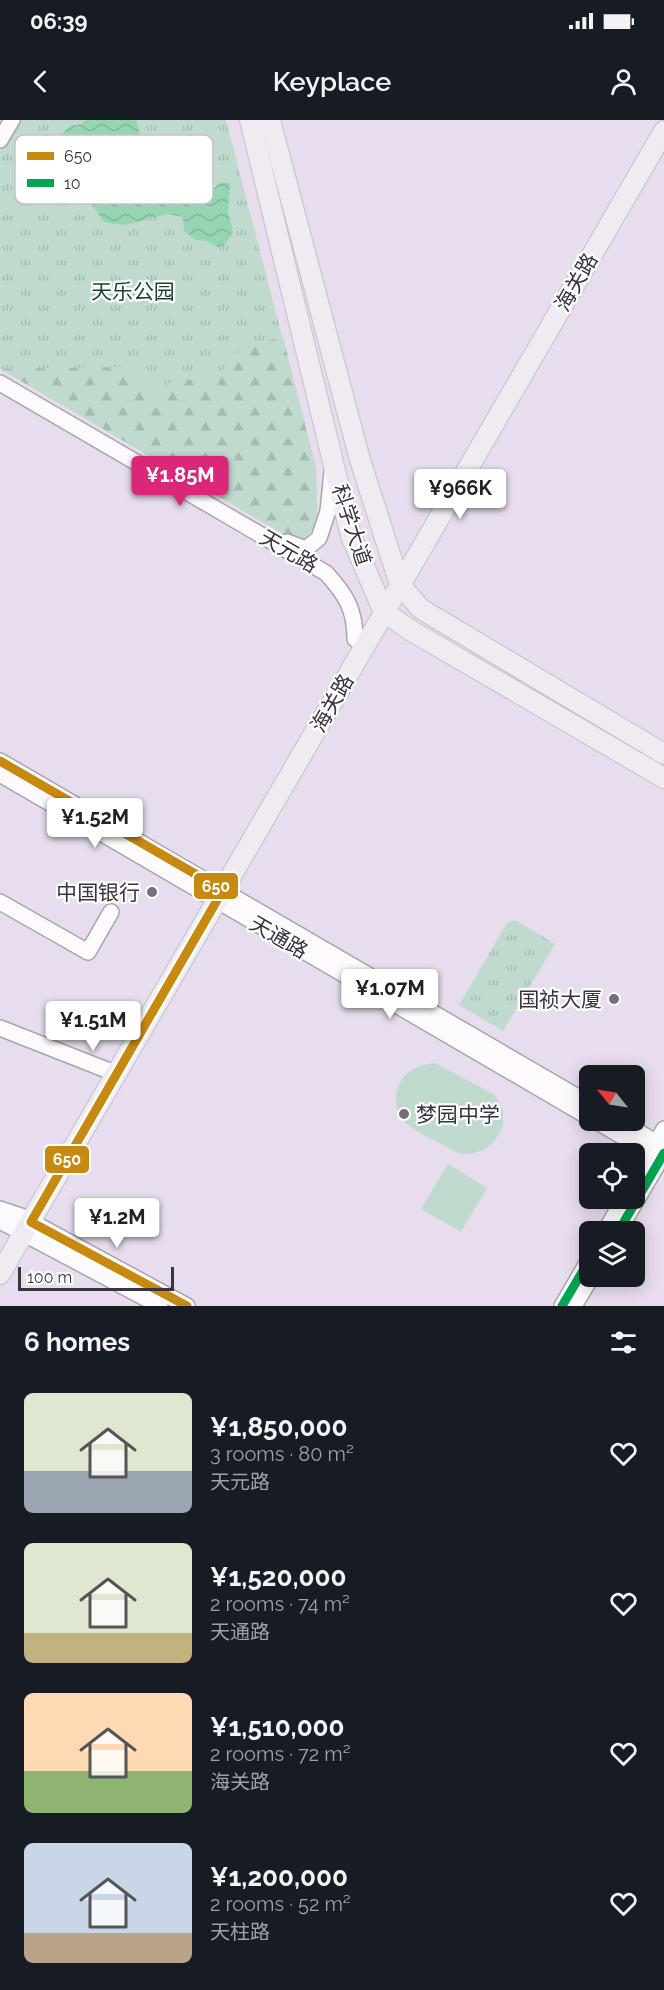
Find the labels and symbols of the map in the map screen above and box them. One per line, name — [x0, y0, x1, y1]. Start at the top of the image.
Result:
legend — [15, 135, 213, 204]
text: 650 — [64, 147, 92, 166]
text: 10 — [64, 174, 81, 193]
street label: 海关路 — [549, 248, 603, 316]
park label: 天乐公园 — [91, 279, 175, 304]
pin: ¥1.85M — [131, 456, 229, 507]
pin: ¥966K — [418, 469, 502, 520]
street label: 科学大道 — [327, 481, 377, 569]
street label: 天元路 — [255, 524, 323, 578]
street label: 海关路 — [305, 669, 359, 737]
pin: ¥1.52M — [46, 798, 144, 849]
line badge: 650 — [193, 872, 239, 900]
text: 650 — [202, 877, 230, 896]
place label: 中国银行 — [56, 880, 140, 905]
marker: 中国银行 — [145, 885, 159, 899]
street label: 天通路 — [245, 910, 313, 964]
pin: ¥1.07M — [341, 969, 439, 1020]
place label: 国祯大厦 — [518, 987, 602, 1012]
marker: 国祯大厦 — [607, 992, 621, 1006]
pin: ¥1.51M — [44, 1001, 142, 1052]
north arrow — [579, 1065, 645, 1131]
place label: 梦园中学 — [416, 1102, 500, 1127]
marker: 梦园中学 — [397, 1107, 411, 1121]
line badge: 650 — [44, 1145, 90, 1174]
text: 650 — [53, 1150, 81, 1169]
pin: ¥1.2M — [75, 1198, 159, 1249]
scale bar — [18, 1264, 174, 1292]

